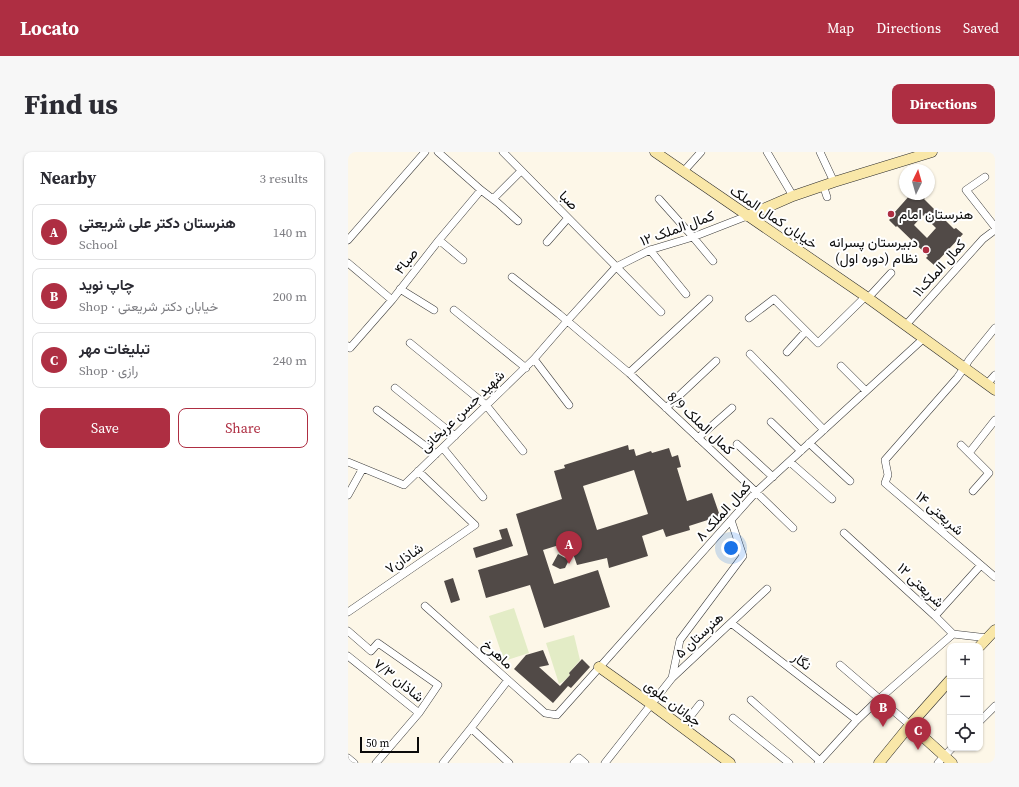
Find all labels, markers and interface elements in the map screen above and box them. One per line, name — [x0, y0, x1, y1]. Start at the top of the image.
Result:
text: Locato — [20, 15, 79, 41]
text: Map — [827, 18, 854, 38]
text: Directions — [876, 18, 941, 38]
text: Saved — [963, 18, 999, 38]
button: Directions — [892, 84, 995, 124]
text: Find us — [24, 85, 118, 123]
north arrow — [899, 164, 935, 200]
text: Nearby — [40, 166, 96, 190]
text: 3 results — [260, 170, 308, 187]
street label: خیابان کمال الملک — [726, 180, 822, 254]
street label: صبا — [555, 186, 583, 214]
place label: هنرستان امام — [899, 204, 974, 224]
street label: کمال الملک ۱۲ — [637, 205, 717, 251]
marker: هنرستان امام — [886, 209, 896, 219]
text: هنرستان دکتر علی شریعتی — [79, 212, 236, 233]
text: A — [50, 224, 58, 241]
text: 140 m — [273, 224, 307, 241]
place label: دبیرستان پسرانه نظام (دوره اول) — [829, 232, 918, 268]
street label: کمال الملک۱۱ — [908, 235, 970, 301]
text: School — [79, 236, 118, 253]
street label: صبا۴ — [389, 243, 423, 278]
marker: دبیرستان پسرانه نظام (دوره اول) — [921, 245, 931, 255]
text: چاپ نوید — [79, 274, 134, 295]
text: B — [50, 288, 58, 305]
text: 200 m — [273, 288, 307, 305]
text: Shop · خیابان دکتر شریعتی — [79, 298, 218, 315]
text: تبلیغات مهر — [79, 338, 150, 359]
text: C — [50, 352, 58, 369]
text: 240 m — [273, 352, 307, 369]
text: Shop · رازی — [79, 362, 138, 379]
street label: شهید حسن عربخانی — [415, 365, 509, 457]
street label: کمال الملک 8/9 — [663, 387, 739, 459]
button: Save — [40, 408, 170, 448]
button: Share — [178, 408, 308, 448]
street label: کمال الملک ۸ — [691, 477, 755, 545]
street label: شریعتی ۱۴ — [911, 486, 969, 540]
pin: A — [556, 531, 582, 564]
street label: شاذان۷ — [381, 538, 427, 578]
your location — [721, 538, 741, 558]
street label: شریعتی ۱۲ — [893, 558, 949, 612]
street label: هنرستان ۵ — [670, 607, 728, 663]
street label: ماهرخ — [477, 635, 518, 674]
map controls — [947, 643, 983, 751]
button: + — [947, 643, 983, 679]
street label: نگار — [787, 646, 816, 675]
street label: شاذان ۷/۳ — [370, 654, 428, 706]
street label: جوانان علوی — [640, 675, 706, 731]
button: − — [947, 679, 983, 715]
pin: B — [870, 694, 896, 727]
button: locate — [947, 715, 983, 751]
pin: C — [905, 717, 931, 750]
scale bar — [360, 735, 419, 754]
text: 50 m — [366, 736, 389, 751]

